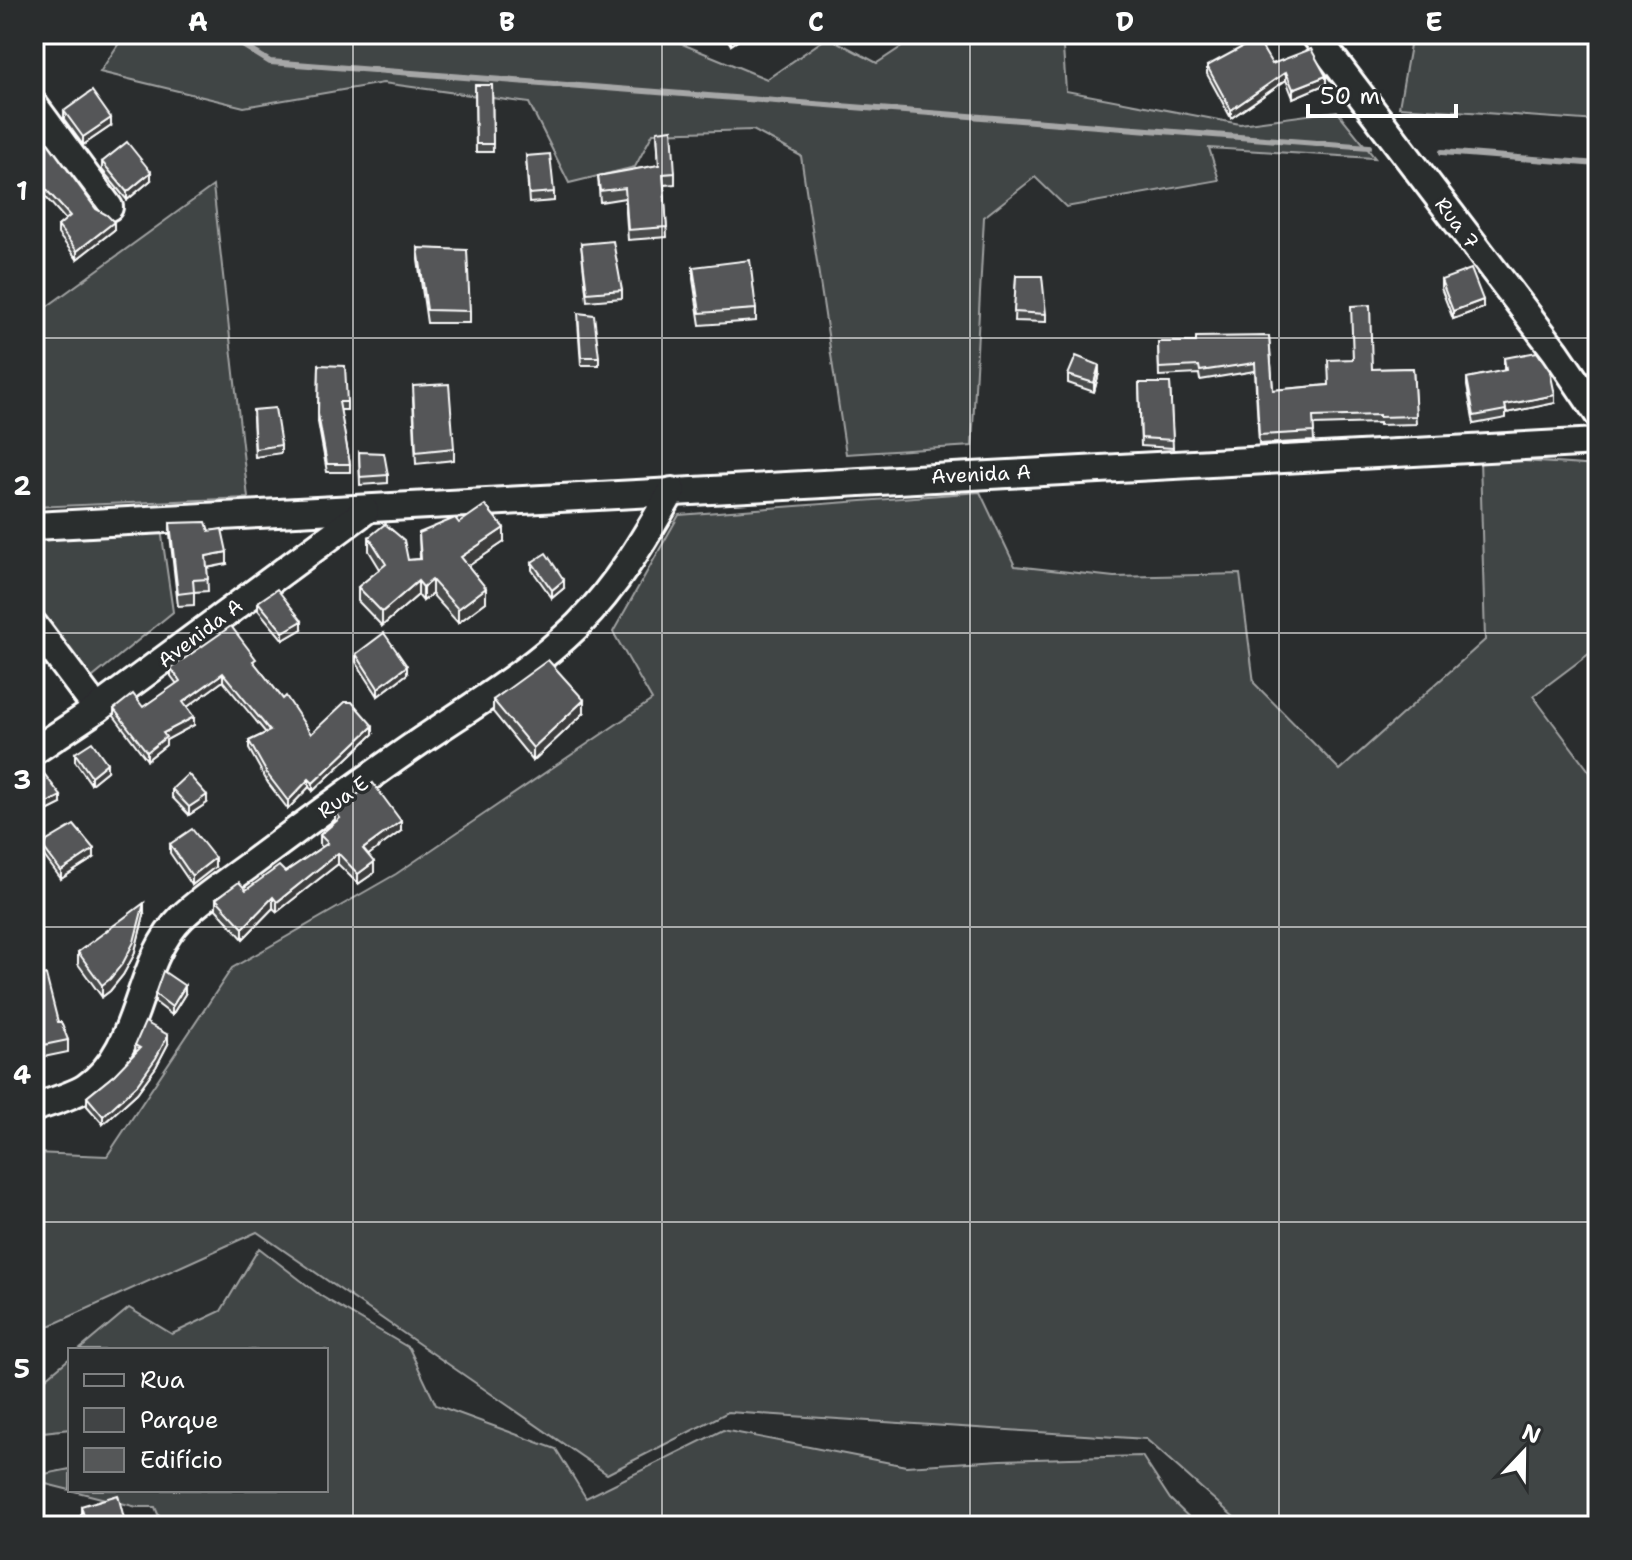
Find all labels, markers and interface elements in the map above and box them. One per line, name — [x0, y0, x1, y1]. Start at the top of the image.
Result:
text: A — [188, 4, 208, 39]
text: B — [499, 4, 515, 39]
text: C — [808, 4, 824, 39]
text: D — [1116, 4, 1134, 39]
text: E — [1425, 4, 1443, 39]
scale bar — [1308, 68, 1456, 118]
text: 50 m — [1320, 80, 1380, 112]
text: 1 — [16, 173, 28, 208]
street label: Rua 7 — [1429, 192, 1485, 254]
street label: Avenida A — [931, 458, 1031, 490]
text: 2 — [13, 468, 31, 503]
street label: Avenida A — [152, 593, 248, 673]
text: 3 — [13, 762, 31, 797]
street label: Rua E — [313, 770, 373, 824]
text: 4 — [13, 1057, 31, 1092]
legend — [68, 1348, 328, 1492]
text: 5 — [14, 1351, 30, 1386]
text: Rua — [140, 1364, 185, 1396]
text: Parque — [140, 1404, 219, 1436]
north arrow — [1484, 1412, 1564, 1492]
text: N — [1518, 1417, 1545, 1451]
text: Edifício — [140, 1444, 223, 1476]

